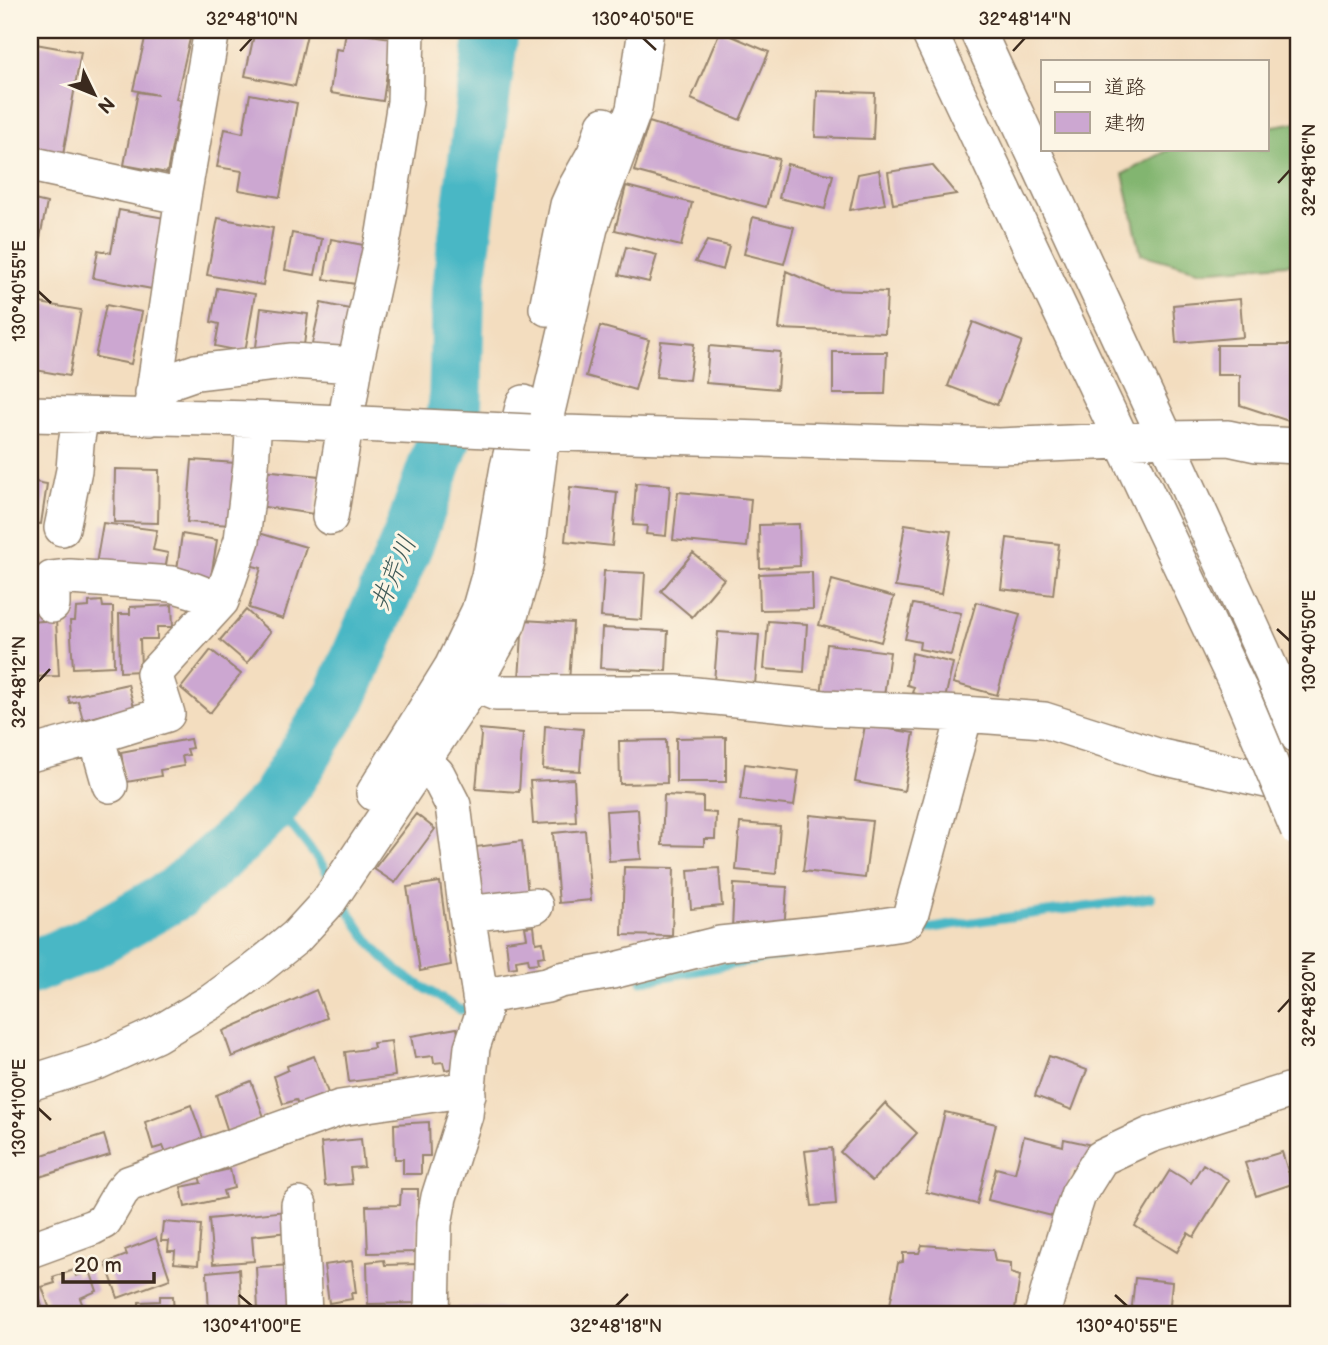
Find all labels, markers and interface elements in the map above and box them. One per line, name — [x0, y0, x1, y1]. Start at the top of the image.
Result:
text: 32°48'10"N — [206, 9, 298, 30]
text: 130°40'50"E — [592, 9, 694, 30]
text: 32°48'14"N — [978, 9, 1072, 30]
north arrow — [60, 60, 130, 130]
legend — [1041, 60, 1268, 150]
text: 道路 — [1104, 75, 1146, 100]
text: N — [92, 92, 119, 118]
text: 建物 — [1104, 111, 1146, 136]
text: 32°48'16"N — [1299, 123, 1320, 217]
text: 130°40'55"E — [9, 240, 30, 342]
water label: 井芹川 — [365, 532, 424, 616]
text: 130°40'50"E — [1299, 590, 1320, 692]
text: 32°48'12"N — [9, 636, 30, 728]
text: 32°48'20"N — [1299, 951, 1320, 1047]
text: 130°41'00"E — [9, 1059, 30, 1157]
scale bar — [63, 1240, 154, 1284]
text: 20 m — [74, 1253, 122, 1278]
text: 130°41'00"E — [203, 1316, 301, 1337]
text: 32°48'18"N — [570, 1316, 662, 1337]
text: 130°40'55"E — [1076, 1316, 1178, 1337]

